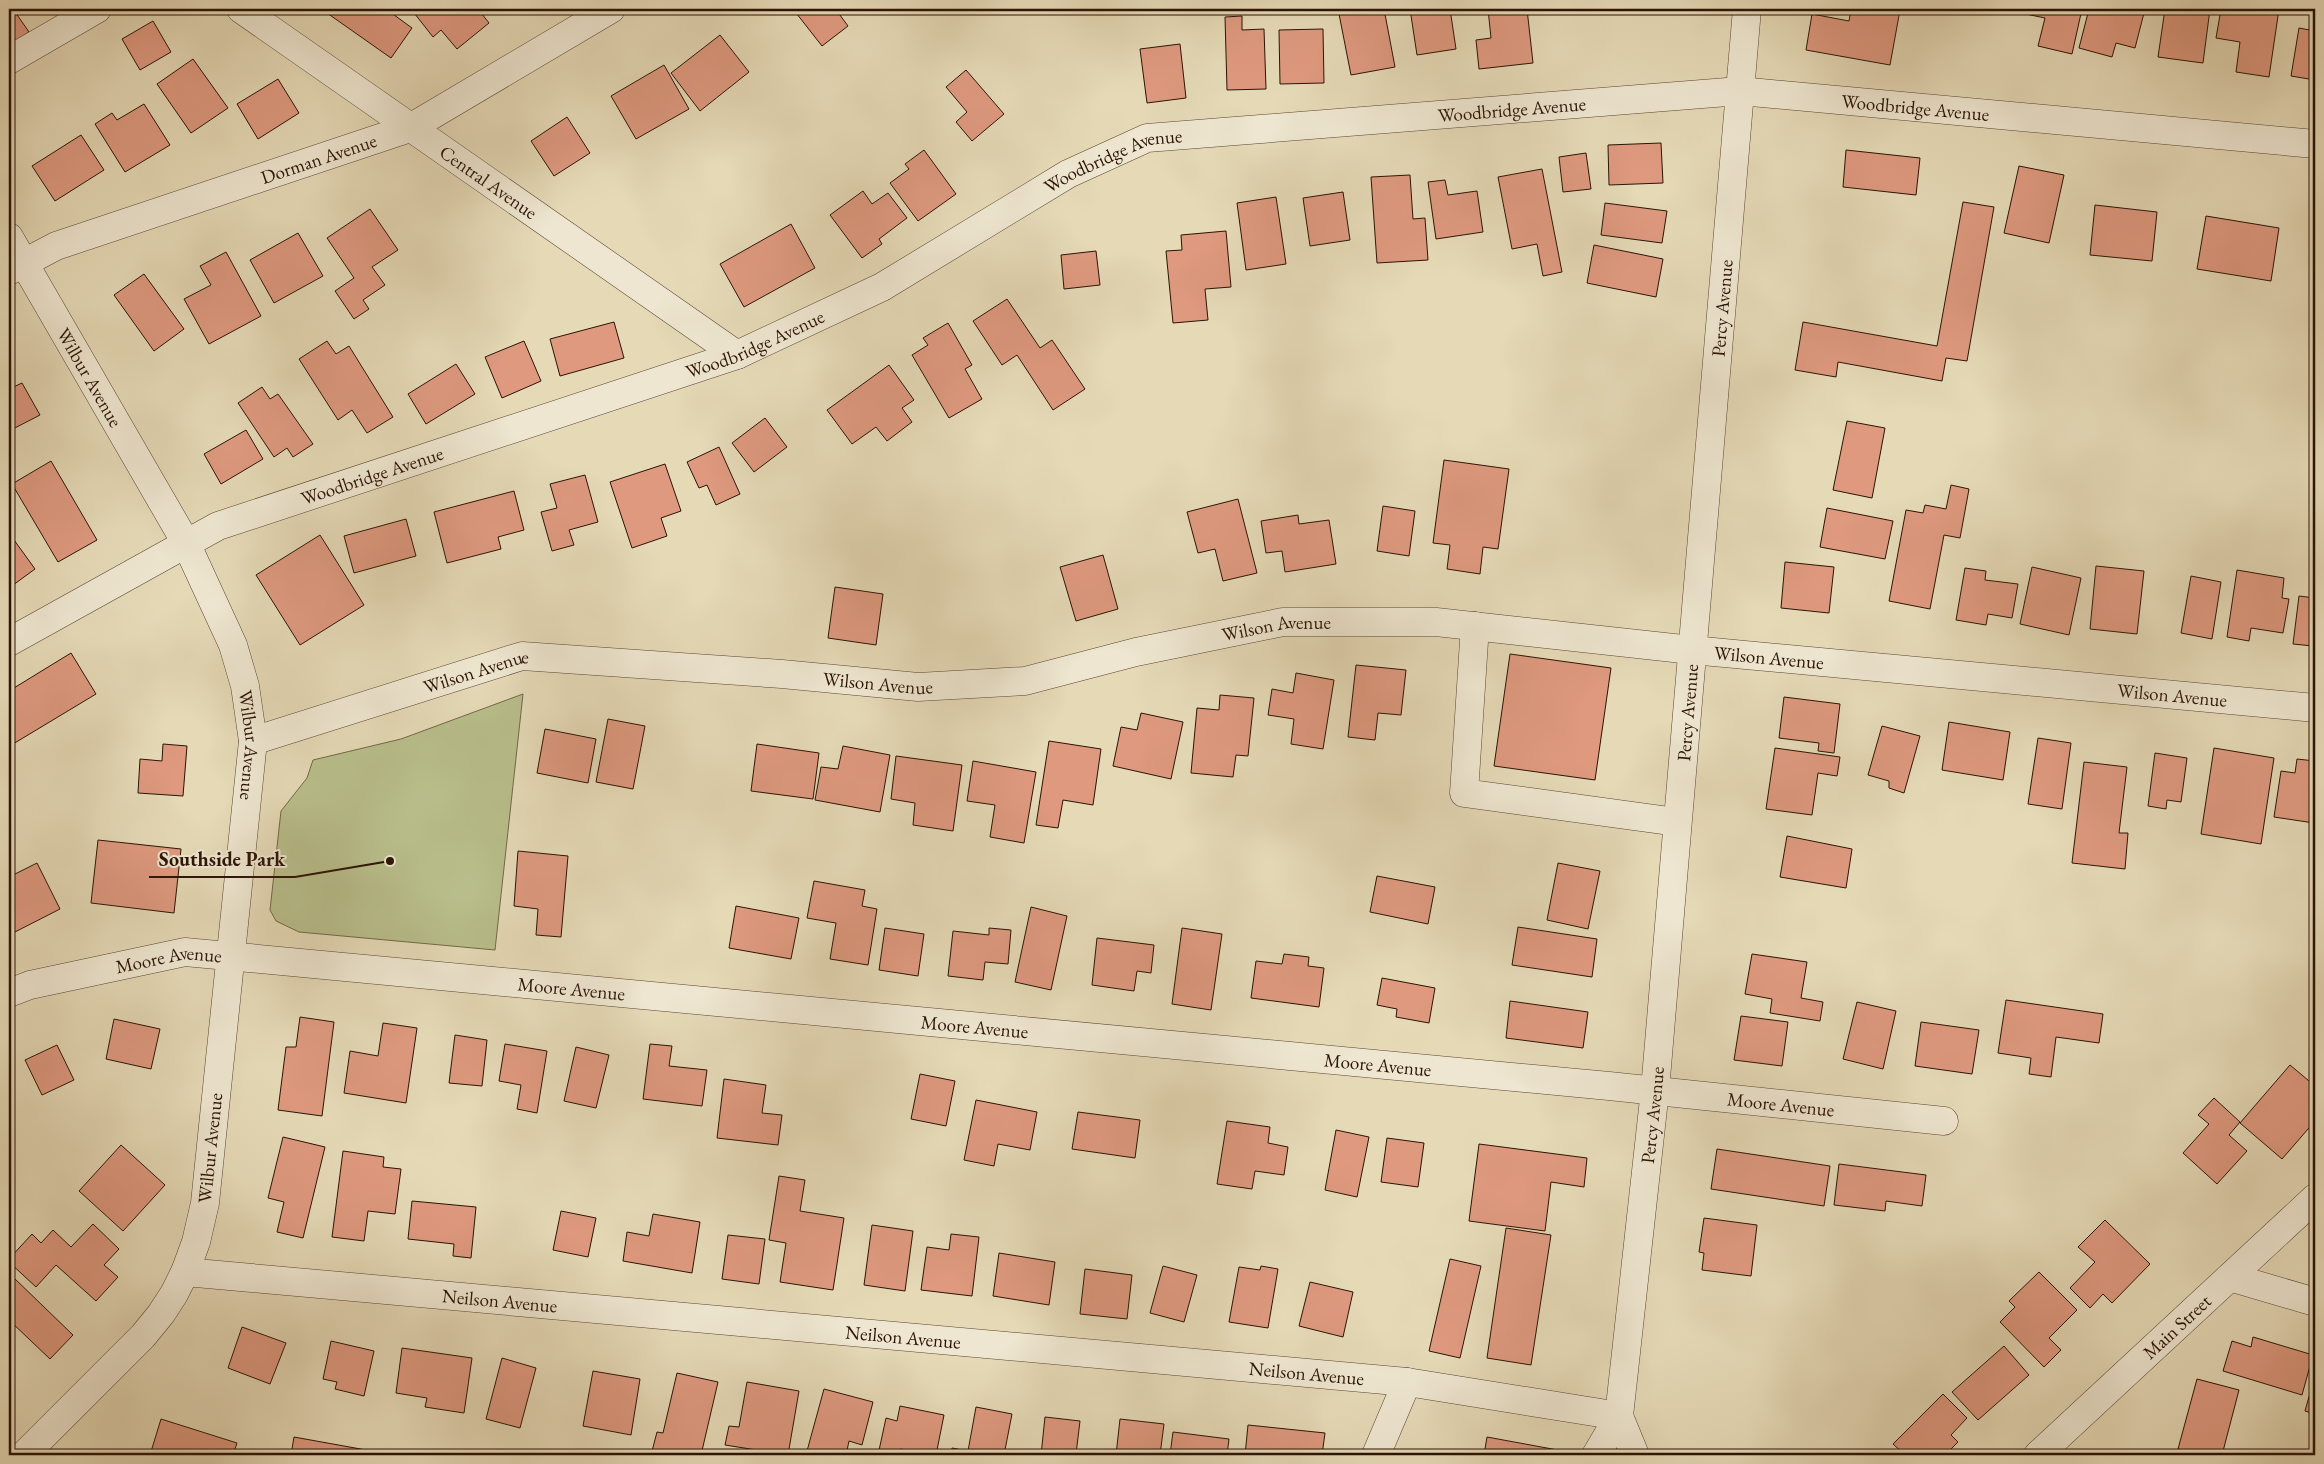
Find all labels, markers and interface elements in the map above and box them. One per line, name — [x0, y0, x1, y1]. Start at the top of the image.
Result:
street label: Woodbridge Avenue — [1840, 88, 1990, 126]
street label: Woodbridge Avenue — [1437, 91, 1587, 127]
street label: Woodbridge Avenue — [1039, 123, 1183, 198]
street label: Dorman Avenue — [257, 127, 380, 189]
street label: Central Avenue — [435, 139, 543, 225]
street label: Percy Avenue — [1705, 258, 1738, 358]
street label: Woodbridge Avenue — [682, 303, 828, 384]
street label: Wilbur Avenue — [52, 323, 129, 431]
street label: Woodbridge Avenue — [297, 440, 446, 510]
street label: Wilson Avenue — [1219, 608, 1331, 647]
street label: Wilson Avenue — [1713, 640, 1825, 675]
street label: Wilson Avenue — [420, 644, 530, 699]
street label: Percy Avenue — [1671, 663, 1704, 762]
street label: Wilson Avenue — [822, 665, 933, 700]
street label: Wilson Avenue — [2116, 677, 2228, 712]
street label: Wilbur Avenue — [233, 688, 266, 801]
callout: Southside Park — [149, 842, 295, 877]
text: Southside Park — [159, 846, 286, 872]
street label: Moore Avenue — [113, 939, 223, 979]
street label: Moore Avenue — [517, 971, 626, 1006]
street label: Moore Avenue — [920, 1009, 1029, 1044]
street label: Moore Avenue — [1323, 1047, 1433, 1082]
street label: Percy Avenue — [1634, 1066, 1669, 1165]
street label: Moore Avenue — [1726, 1086, 1836, 1122]
street label: Wilbur Avenue — [192, 1092, 228, 1204]
street label: Neilson Avenue — [441, 1283, 558, 1318]
street label: Main Street — [2137, 1288, 2216, 1364]
street label: Neilson Avenue — [844, 1319, 962, 1354]
street label: Neilson Avenue — [1248, 1355, 1365, 1391]

